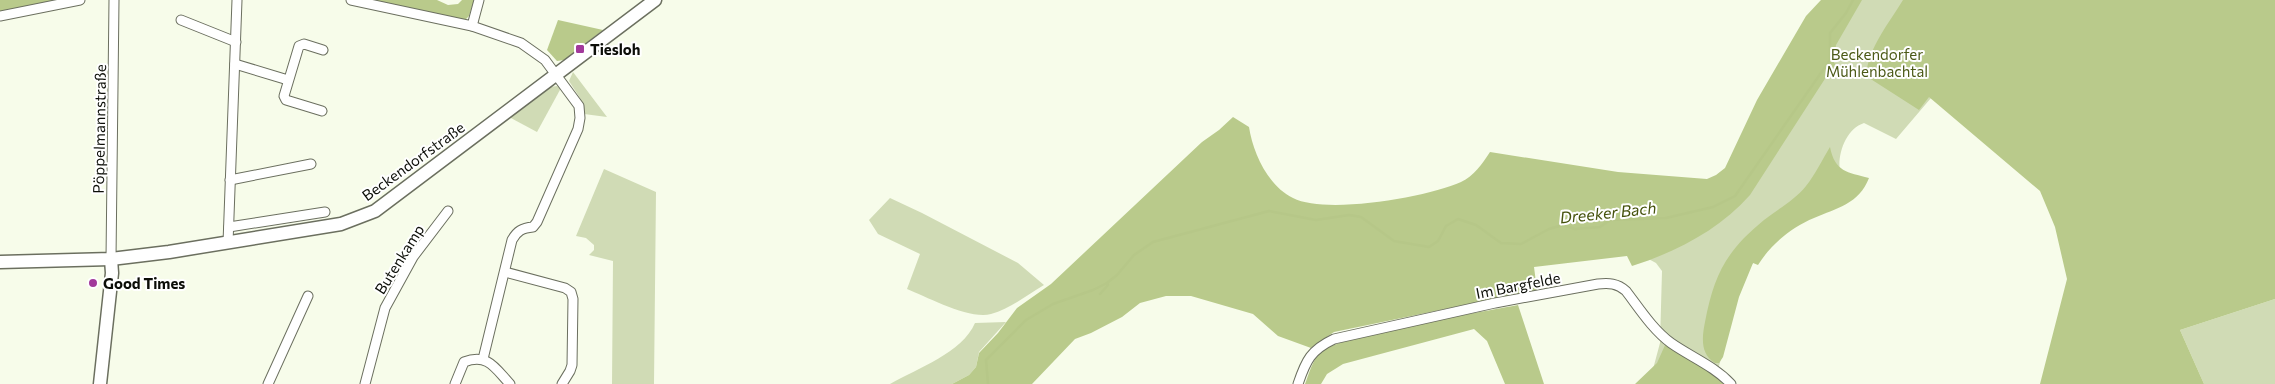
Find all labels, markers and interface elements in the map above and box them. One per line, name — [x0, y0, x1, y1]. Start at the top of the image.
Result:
place label: Tiesloh — [590, 40, 640, 58]
marker: Tiesloh — [574, 43, 586, 55]
park label: Beckendorfer Mühlenbachtal — [1826, 45, 1928, 80]
street label: Pöppelmannstraße — [89, 64, 109, 194]
street label: Beckendorfstraße — [358, 118, 468, 204]
water label: Dreeker Bach — [1559, 197, 1657, 227]
street label: Butenkamp — [371, 221, 428, 297]
street label: Im Bargfelde — [1474, 268, 1562, 302]
place label: Good Times — [103, 274, 185, 292]
marker: Good Times — [87, 277, 99, 289]

